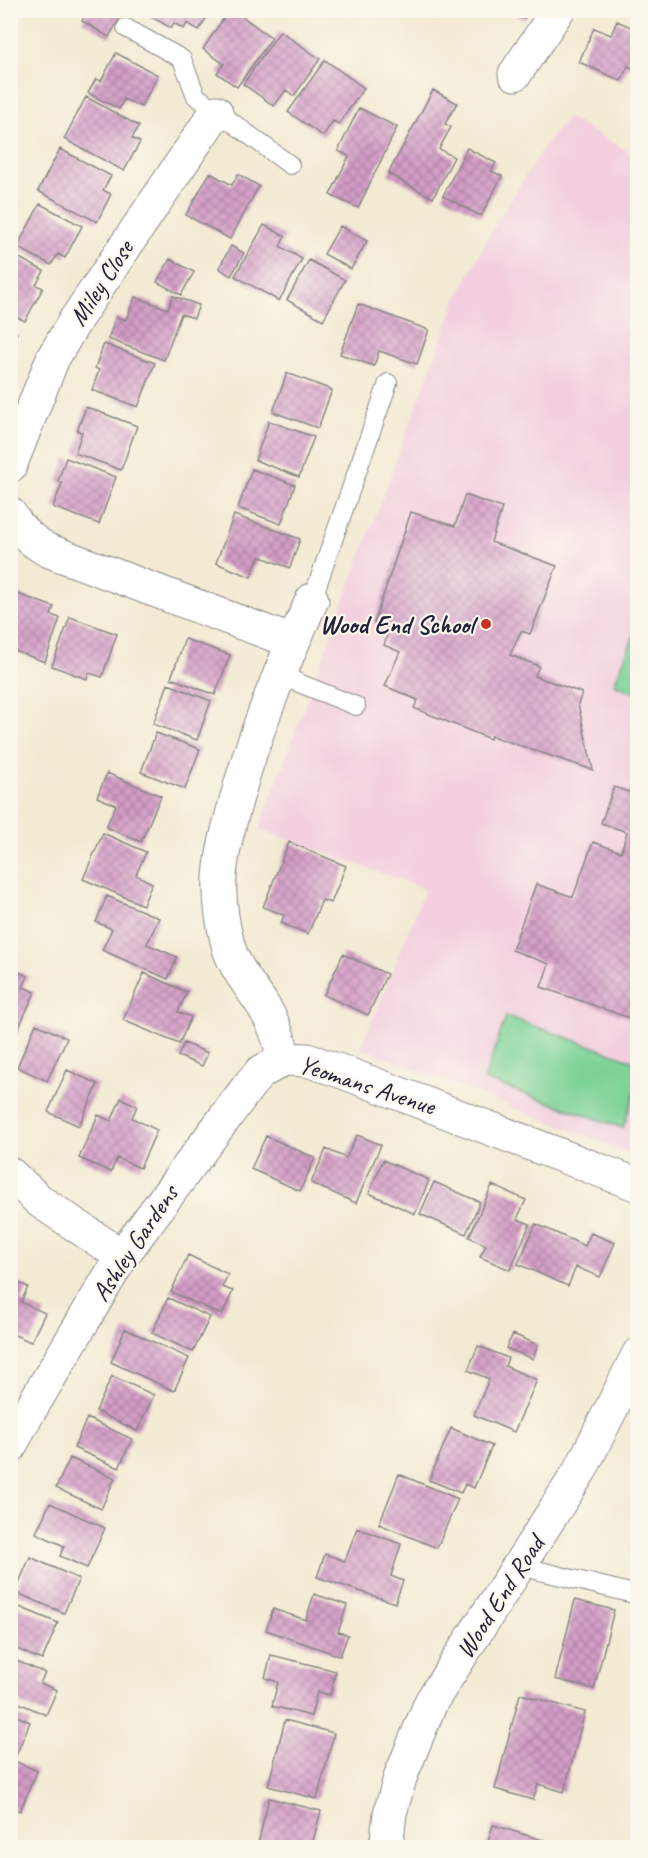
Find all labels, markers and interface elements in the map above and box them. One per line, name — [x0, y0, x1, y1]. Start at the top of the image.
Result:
street label: Miley Close — [61, 232, 142, 332]
place label: Wood End School — [320, 608, 479, 641]
marker: Wood End School — [479, 617, 493, 631]
street label: Yeomans Avenue — [295, 1048, 441, 1123]
street label: Ashley Gardens — [84, 1177, 187, 1307]
street label: Wood End Road — [448, 1527, 554, 1664]

